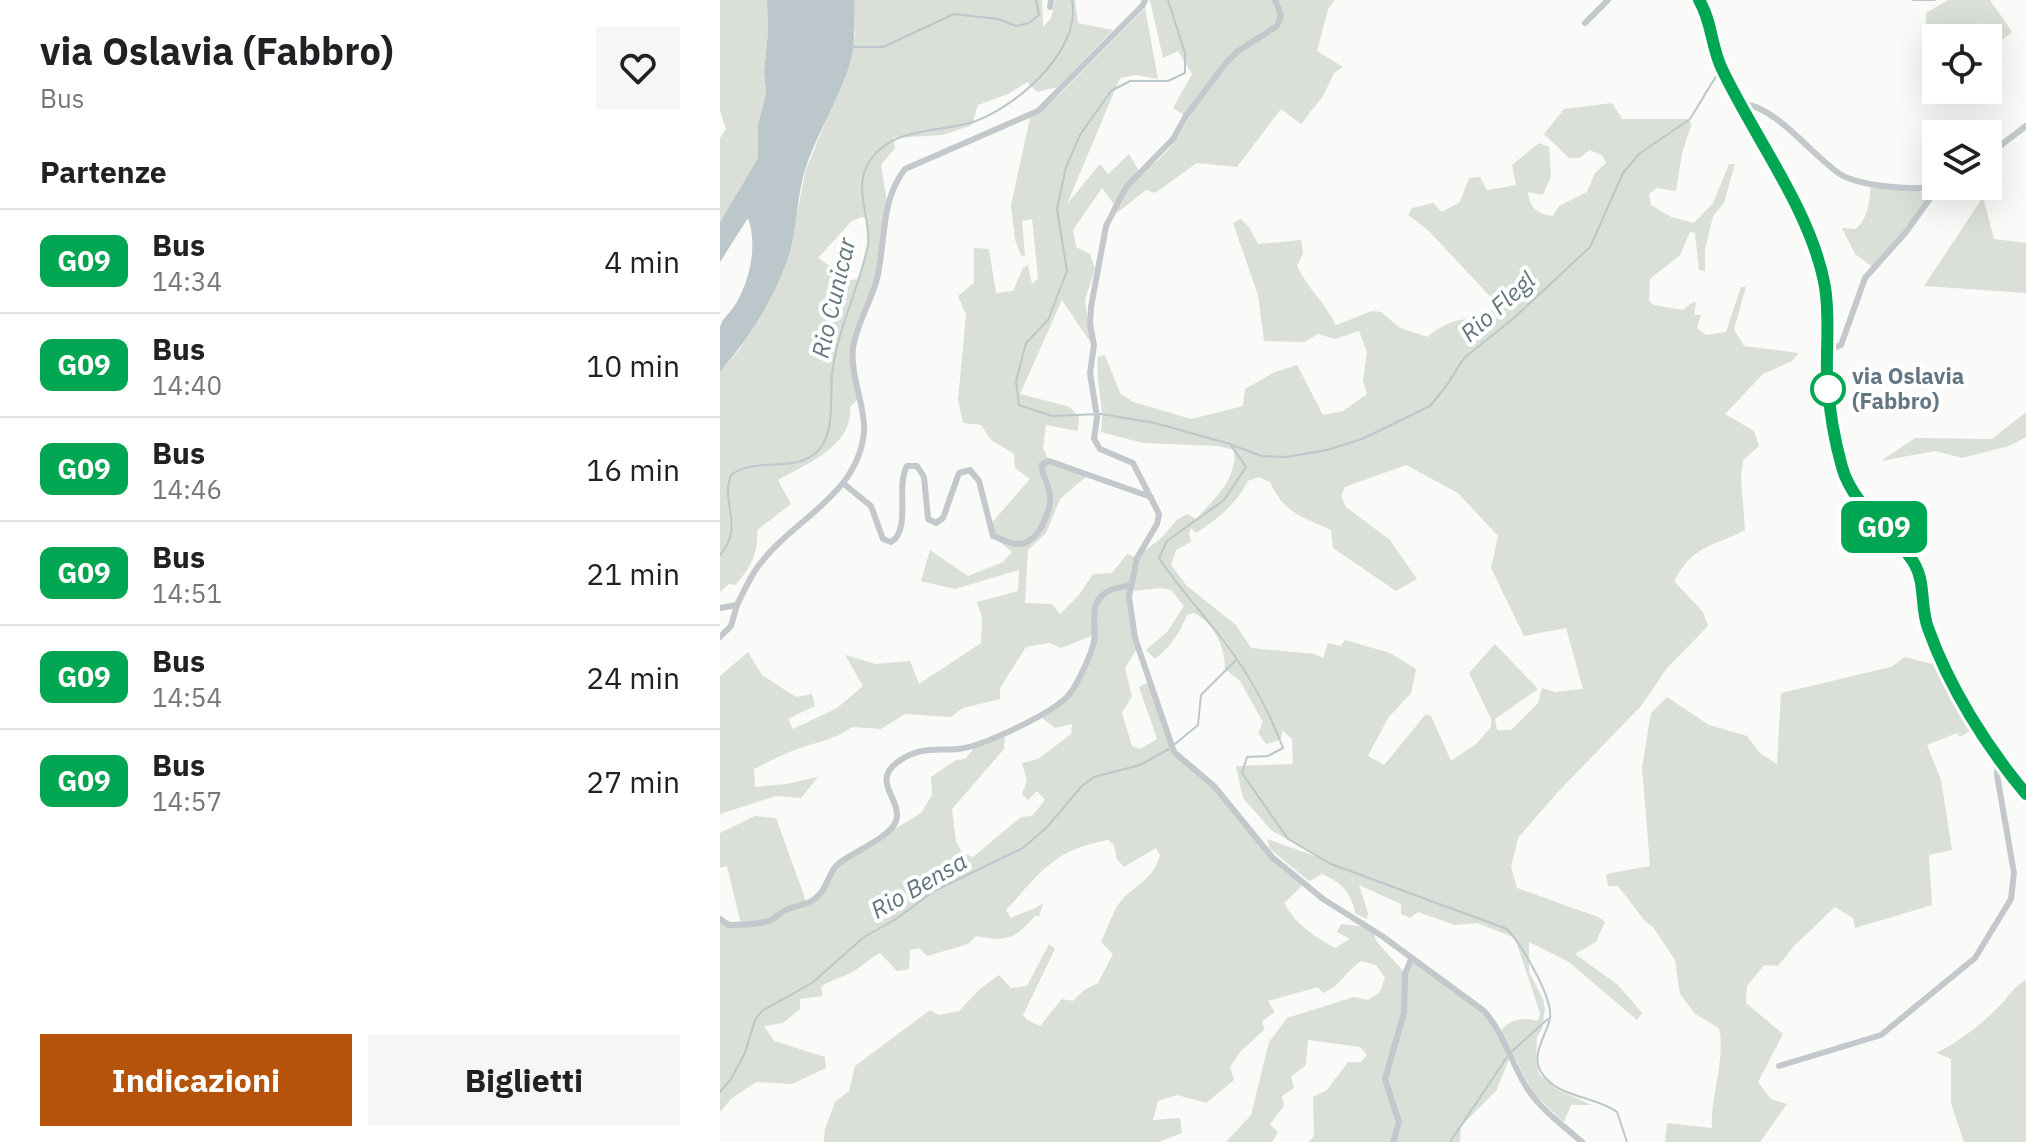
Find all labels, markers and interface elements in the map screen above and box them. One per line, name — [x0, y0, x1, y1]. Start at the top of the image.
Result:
map controls — [1922, 24, 2002, 200]
button: locate — [1922, 24, 2002, 104]
text: via Oslavia (Fabbro) — [40, 26, 394, 75]
button: heart — [596, 26, 680, 110]
text: Bus — [40, 81, 84, 115]
button: layers — [1922, 120, 2002, 200]
text: Partenze — [40, 152, 167, 191]
text: Bus — [152, 225, 205, 264]
water label: Rio Cunicar — [804, 233, 863, 361]
text: G09 — [57, 242, 111, 279]
text: 4 min — [604, 242, 680, 281]
text: 14:34 — [152, 264, 222, 298]
water label: Rio Flegl — [1453, 264, 1542, 348]
text: Bus — [152, 329, 205, 368]
text: G09 — [57, 346, 111, 383]
text: 10 min — [586, 346, 680, 385]
place label: via Oslavia (Fabbro) — [1852, 361, 1964, 415]
text: 14:40 — [152, 368, 222, 402]
marker: via Oslavia (Fabbro) — [1811, 372, 1845, 406]
text: Bus — [152, 433, 205, 472]
text: G09 — [57, 450, 111, 487]
text: 16 min — [586, 450, 680, 489]
text: 14:46 — [152, 472, 222, 506]
line badge: G09 — [1838, 501, 1930, 553]
text: G09 — [1857, 508, 1911, 545]
text: Bus — [152, 537, 205, 576]
text: G09 — [57, 554, 111, 591]
text: 21 min — [586, 554, 680, 593]
text: 14:51 — [152, 576, 222, 610]
text: Bus — [152, 641, 205, 680]
text: G09 — [57, 658, 111, 695]
text: 24 min — [586, 658, 680, 697]
text: 14:54 — [152, 680, 222, 714]
text: Bus — [152, 745, 205, 784]
text: G09 — [57, 762, 111, 799]
text: 27 min — [586, 762, 680, 801]
text: 14:57 — [152, 784, 222, 818]
water label: Rio Bensa — [864, 845, 973, 926]
button: Indicazioni — [40, 1034, 352, 1126]
button: Biglietti — [368, 1034, 680, 1126]

